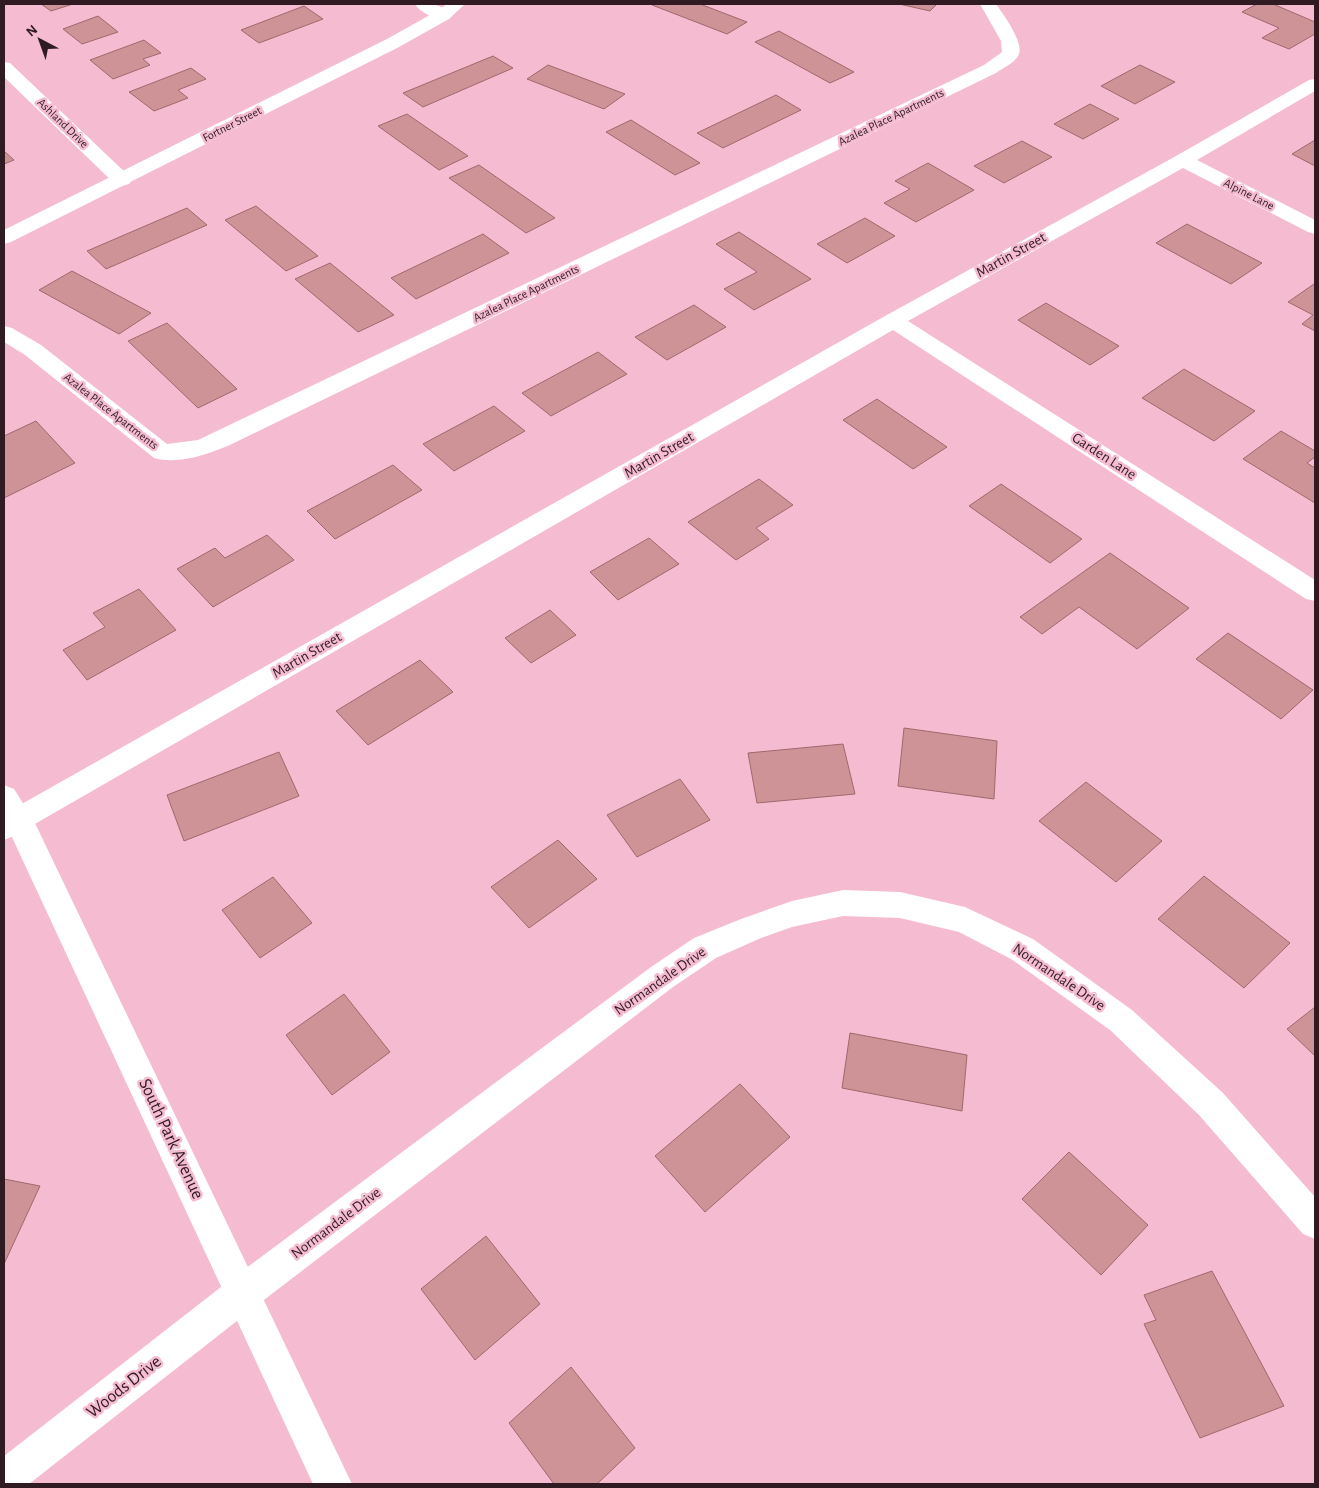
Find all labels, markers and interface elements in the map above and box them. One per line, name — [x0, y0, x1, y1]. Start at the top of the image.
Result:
north arrow — [15, 15, 65, 65]
text: N — [24, 22, 40, 39]
street label: Azalea Place Apartments — [836, 86, 946, 148]
street label: Ashland Drive — [35, 96, 91, 150]
street label: Fortner Street — [201, 104, 263, 144]
street label: Alpine Lane — [1222, 176, 1276, 212]
street label: Martin Street — [974, 230, 1049, 280]
street label: Azalea Place Apartments — [471, 262, 581, 324]
street label: Azalea Place Apartments — [62, 371, 160, 451]
street label: Martin Street — [622, 429, 696, 481]
street label: Garden Lane — [1069, 430, 1139, 482]
street label: Martin Street — [270, 629, 344, 681]
street label: Normandale Drive — [1010, 941, 1108, 1013]
street label: Normandale Drive — [612, 944, 708, 1018]
street label: South Park Avenue — [135, 1076, 207, 1202]
street label: Normandale Drive — [289, 1185, 384, 1261]
street label: Woods Drive — [83, 1352, 165, 1422]

